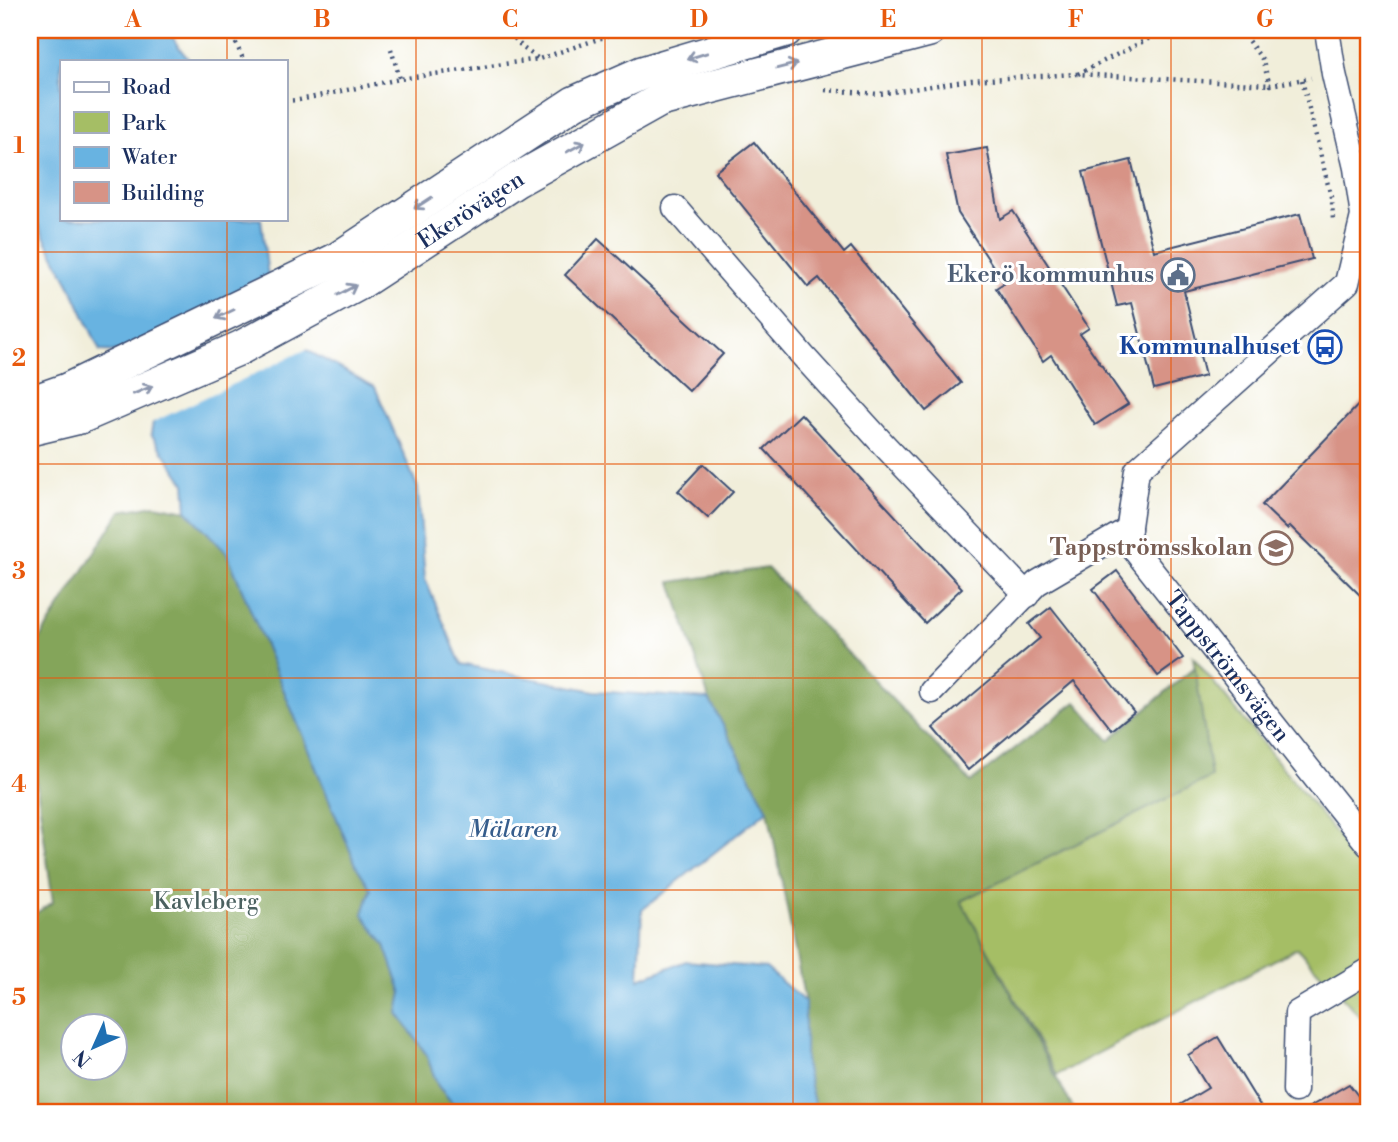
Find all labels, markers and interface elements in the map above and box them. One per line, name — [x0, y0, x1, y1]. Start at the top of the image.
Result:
text: A — [124, 6, 142, 34]
text: B — [313, 6, 331, 34]
text: C — [502, 6, 518, 34]
text: D — [690, 6, 708, 34]
text: E — [880, 6, 896, 34]
text: F — [1068, 6, 1084, 34]
text: G — [1256, 6, 1274, 34]
one-way arrow — [687, 51, 709, 64]
one-way arrow — [775, 59, 798, 72]
legend — [60, 60, 287, 220]
text: Road — [122, 75, 171, 101]
text: Park — [122, 111, 167, 137]
text: 1 — [13, 132, 25, 160]
one-way arrow — [566, 140, 586, 154]
text: Water — [121, 145, 177, 171]
street label: Ekerövägen — [413, 165, 530, 255]
text: Building — [121, 181, 204, 207]
one-way arrow — [414, 196, 433, 210]
public building icon: Ekerö kommunhus — [1159, 256, 1197, 294]
place label: Ekerö kommunhus — [947, 261, 1154, 289]
one-way arrow — [336, 283, 357, 296]
one-way arrow — [215, 307, 236, 321]
bus stop icon: Kommunalhuset — [1306, 328, 1344, 366]
place label: Kommunalhuset — [1119, 333, 1301, 361]
text: 2 — [12, 345, 26, 373]
one-way arrow — [132, 383, 153, 396]
school or university icon: Tappströmsskolan — [1257, 529, 1295, 567]
place label: Tappströmsskolan — [1050, 534, 1252, 562]
text: 3 — [12, 558, 26, 586]
street label: Tappströmsvägen — [1159, 586, 1296, 748]
text: 4 — [11, 771, 27, 799]
water label: Mälaren — [468, 815, 558, 845]
park label: Kavleberg — [153, 888, 259, 916]
text: 5 — [12, 984, 26, 1012]
north arrow — [60, 1012, 130, 1082]
text: N — [69, 1045, 96, 1072]

